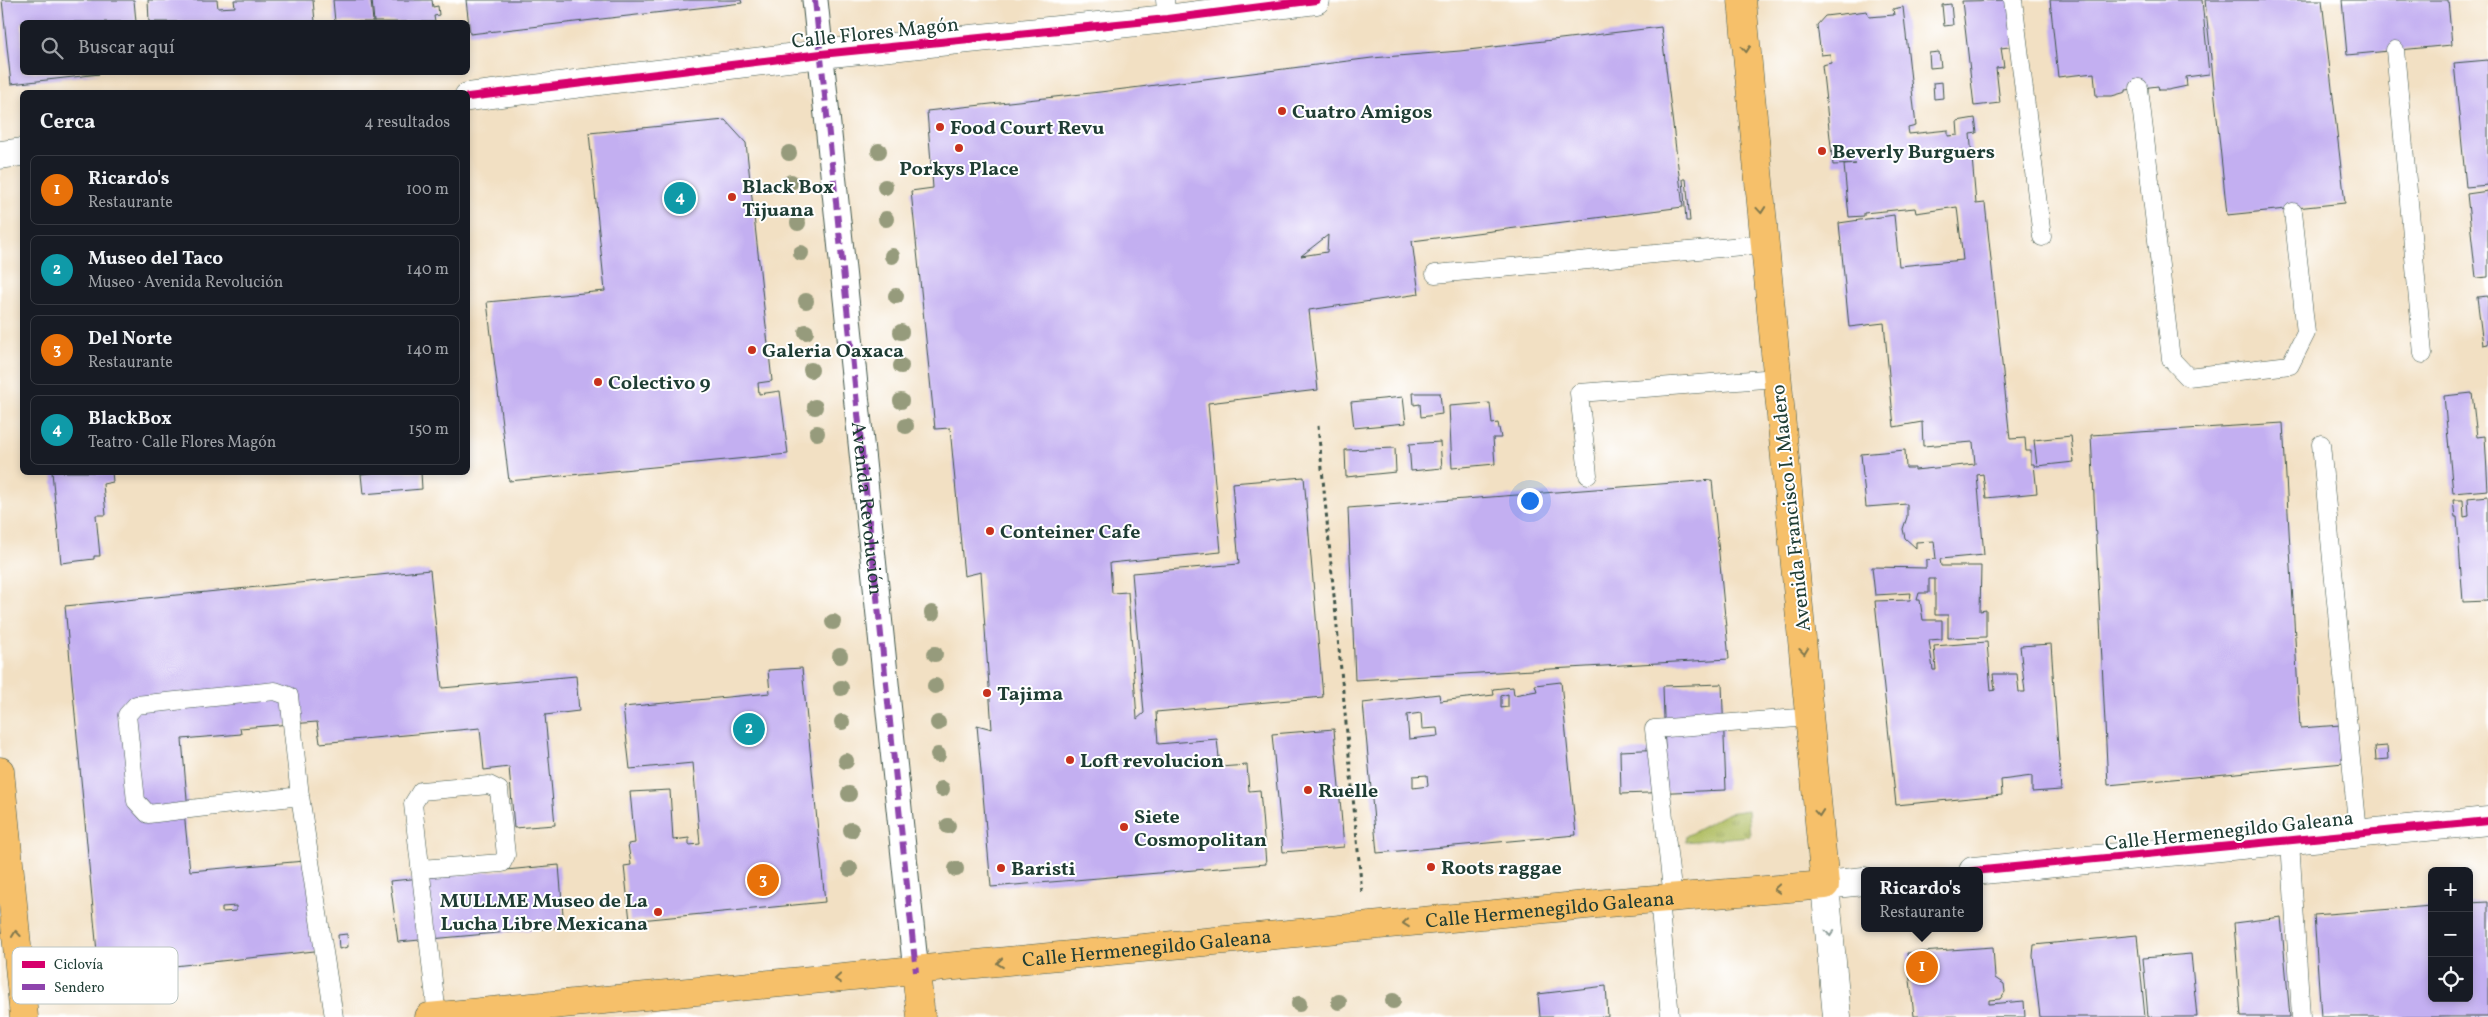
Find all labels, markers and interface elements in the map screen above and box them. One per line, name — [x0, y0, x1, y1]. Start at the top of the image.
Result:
street label: Calle Flores Magón — [790, 11, 960, 57]
search box — [20, 20, 470, 75]
icon: search — [38, 34, 66, 62]
text: Buscar aquí — [78, 35, 175, 61]
one-way arrow — [1740, 45, 1751, 53]
place label: Cuatro Amigos — [1292, 99, 1432, 127]
marker: Cuatro Amigos — [1276, 105, 1288, 117]
text: Cerca — [40, 108, 95, 137]
text: 4 resultados — [364, 112, 450, 134]
place label: Food Court Revu — [950, 115, 1104, 143]
marker: Food Court Revu — [934, 121, 946, 133]
place label: Beverly Burguers — [1832, 139, 1995, 167]
marker: Porkys Place — [953, 142, 965, 154]
marker: Beverly Burguers — [1816, 145, 1828, 157]
place label: Porkys Place — [899, 156, 1019, 184]
text: Ricardo's — [88, 166, 170, 192]
place label: Black Box Tijuana — [742, 174, 834, 225]
text: 1 — [54, 179, 60, 201]
text: 100 m — [406, 179, 449, 201]
pin: 4 — [664, 179, 696, 217]
marker: Black Box Tijuana — [726, 191, 738, 203]
text: Restaurante — [88, 192, 173, 214]
one-way arrow — [1755, 207, 1766, 215]
text: Museo del Taco — [88, 246, 223, 272]
text: 2 — [53, 259, 61, 281]
text: 140 m — [407, 259, 449, 281]
text: Museo · Avenida Revolución — [88, 272, 283, 294]
text: Del Norte — [88, 326, 172, 352]
place label: Galeria Oaxaca — [762, 338, 904, 366]
text: 3 — [53, 339, 61, 361]
text: 140 m — [407, 339, 449, 361]
marker: Galeria Oaxaca — [746, 344, 758, 356]
text: Restaurante — [88, 352, 173, 374]
place label: Colectivo 9 — [608, 370, 710, 398]
marker: Colectivo 9 — [592, 376, 604, 388]
street label: Avenida Francisco I. Madero — [1765, 383, 1819, 633]
text: BlackBox — [88, 406, 172, 432]
text: 4 — [52, 419, 62, 441]
text: 150 m — [408, 419, 449, 441]
street label: Avenida Revolución — [843, 420, 889, 597]
text: Teatro · Calle Flores Magón — [88, 432, 276, 454]
your location — [1517, 488, 1543, 514]
place label: Conteiner Cafe — [1000, 519, 1140, 547]
marker: Conteiner Cafe — [984, 525, 996, 537]
one-way arrow — [1798, 647, 1809, 655]
place label: Tajima — [997, 681, 1063, 709]
marker: Tajima — [981, 687, 993, 699]
pin: 2 — [733, 710, 765, 748]
place label: Loft revolucion — [1080, 748, 1224, 776]
marker: Loft revolucion — [1064, 754, 1076, 766]
place label: Ruelle — [1318, 778, 1378, 806]
marker: Ruelle — [1302, 784, 1314, 796]
place label: Siete Cosmopolitan — [1134, 804, 1267, 855]
street label: Calle Hermenegildo Galeana — [2103, 805, 2355, 859]
one-way arrow — [1813, 809, 1824, 817]
marker: Siete Cosmopolitan — [1118, 821, 1130, 833]
place label: Roots raggae — [1441, 855, 1562, 883]
place label: Baristi — [1011, 856, 1076, 884]
pin: 3 — [747, 861, 779, 899]
marker: Roots raggae — [1425, 861, 1437, 873]
marker: Baristi — [995, 862, 1007, 874]
popup — [1861, 867, 1983, 932]
map controls — [2428, 867, 2473, 1002]
button: + — [2428, 867, 2473, 912]
text: Ricardo's — [1880, 876, 1961, 902]
one-way arrow — [1772, 883, 1780, 894]
street label: Calle Hermenegildo Galeana — [1424, 885, 1676, 937]
place label: MULLME Museo de La Lucha Libre Mexicana — [440, 888, 648, 939]
text: Restaurante — [1880, 902, 1964, 924]
marker: MULLME Museo de La Lucha Libre Mexicana — [652, 906, 664, 918]
button: − — [2428, 912, 2473, 957]
one-way arrow — [1401, 917, 1409, 928]
street label: Calle Hermenegildo Galeana — [1021, 924, 1273, 976]
one-way arrow — [11, 929, 22, 937]
one-way arrow — [1824, 930, 1835, 938]
legend — [12, 947, 178, 1004]
pin: 1 — [1906, 948, 1938, 986]
text: Ciclovía — [54, 956, 103, 975]
one-way arrow — [996, 957, 1004, 968]
button: locate — [2428, 957, 2473, 1002]
one-way arrow — [834, 973, 842, 984]
text: Sendero — [54, 979, 105, 998]

